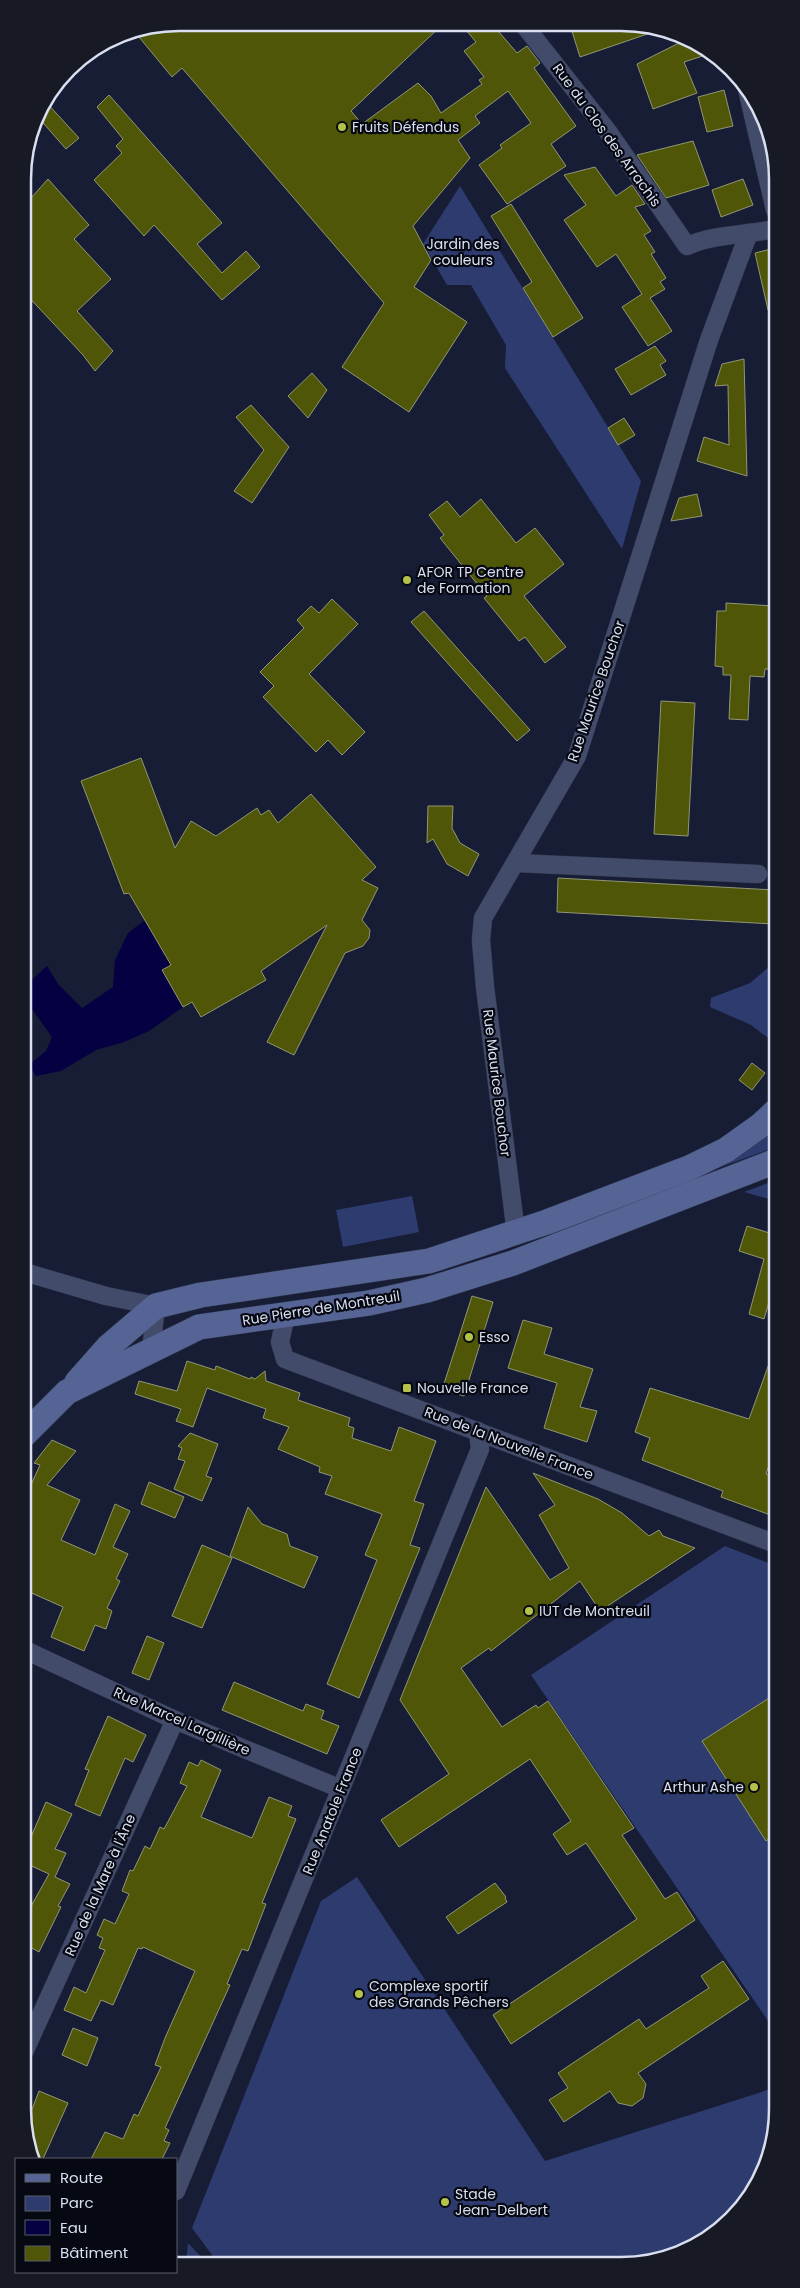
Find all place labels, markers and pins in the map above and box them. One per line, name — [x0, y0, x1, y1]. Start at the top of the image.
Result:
place label: Fruits Défendus — [352, 117, 459, 137]
marker: Fruits Défendus — [336, 121, 348, 133]
place label: AFOR TP Centre de Formation — [417, 562, 524, 598]
marker: AFOR TP Centre de Formation — [401, 574, 413, 586]
place label: Esso — [479, 1327, 510, 1347]
marker: Esso — [463, 1331, 475, 1343]
place label: Nouvelle France — [417, 1378, 529, 1398]
marker: Nouvelle France — [401, 1382, 413, 1394]
place label: IUT de Montreuil — [539, 1601, 650, 1621]
marker: IUT de Montreuil — [523, 1605, 535, 1617]
place label: Arthur Ashe — [663, 1777, 744, 1797]
marker: Arthur Ashe — [748, 1781, 760, 1793]
place label: Complexe sportif des Grands Pêchers — [369, 1976, 509, 2012]
marker: Complexe sportif des Grands Pêchers — [353, 1988, 365, 2000]
place label: Stade Jean-Delbert — [455, 2184, 548, 2220]
marker: Stade Jean-Delbert — [439, 2196, 451, 2208]

